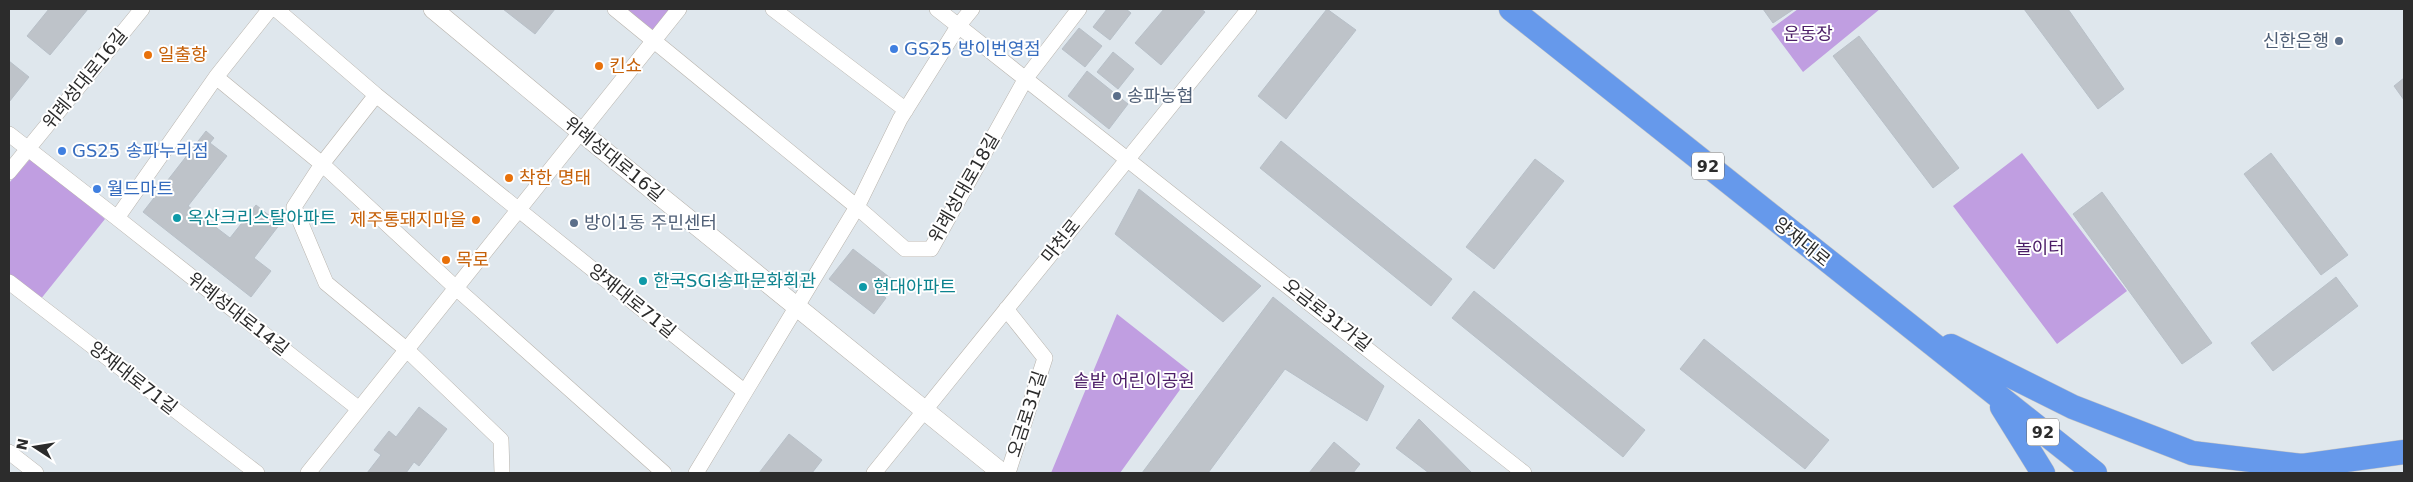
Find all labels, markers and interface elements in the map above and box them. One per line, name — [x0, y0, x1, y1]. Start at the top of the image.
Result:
park label: 운동장 — [1783, 23, 1833, 44]
street label: 위례성대로16길 — [38, 25, 131, 133]
place label: 신한은행 — [2263, 30, 2329, 51]
marker: 신한은행 — [2333, 35, 2345, 47]
place label: GS25 방이번영점 — [904, 38, 1041, 59]
marker: GS25 방이번영점 — [888, 43, 900, 55]
place label: 일출항 — [158, 44, 208, 65]
marker: 일출항 — [142, 49, 154, 61]
place label: 킨쇼 — [609, 55, 642, 76]
marker: 킨쇼 — [593, 60, 605, 72]
place label: 송파농협 — [1127, 85, 1193, 106]
marker: 송파농협 — [1111, 90, 1123, 102]
street label: 위례성대로16길 — [560, 112, 668, 205]
street label: 위례성대로18길 — [924, 130, 1003, 246]
place label: GS25 송파누리점 — [72, 140, 209, 161]
marker: GS25 송파누리점 — [56, 145, 68, 157]
road number: 92 — [1692, 153, 1724, 180]
place label: 착한 명태 — [519, 167, 591, 188]
marker: 착한 명태 — [503, 172, 515, 184]
place label: 월드마트 — [107, 178, 173, 199]
marker: 월드마트 — [91, 183, 103, 195]
place label: 옥산크리스탈아파트 — [187, 207, 336, 228]
place label: 제주통돼지마을 — [350, 209, 466, 230]
marker: 옥산크리스탈아파트 — [171, 212, 183, 224]
place label: 방이1동 주민센터 — [584, 212, 717, 233]
street label: 양재대로 — [1770, 213, 1835, 271]
marker: 제주통돼지마을 — [470, 214, 482, 226]
street label: 마천로 — [1037, 215, 1084, 267]
marker: 방이1동 주민센터 — [568, 217, 580, 229]
park label: 놀이터 — [2015, 237, 2065, 258]
place label: 목로 — [456, 249, 489, 270]
marker: 목로 — [440, 254, 452, 266]
street label: 양재대로71길 — [585, 259, 680, 342]
street label: 위례성대로14길 — [184, 268, 293, 360]
place label: 한국SGI송파문화회관 — [653, 270, 817, 291]
street label: 오금로31가길 — [1279, 274, 1375, 355]
marker: 한국SGI송파문화회관 — [637, 275, 649, 287]
place label: 현대아파트 — [873, 276, 956, 297]
marker: 현대아파트 — [857, 281, 869, 293]
street label: 양재대로71길 — [85, 337, 181, 418]
street label: 오금로31길 — [1003, 368, 1050, 459]
park label: 솥밭 어린이공원 — [1073, 370, 1195, 391]
road number: 92 — [2027, 418, 2059, 446]
north arrow — [10, 422, 60, 472]
text: N — [13, 437, 31, 452]

